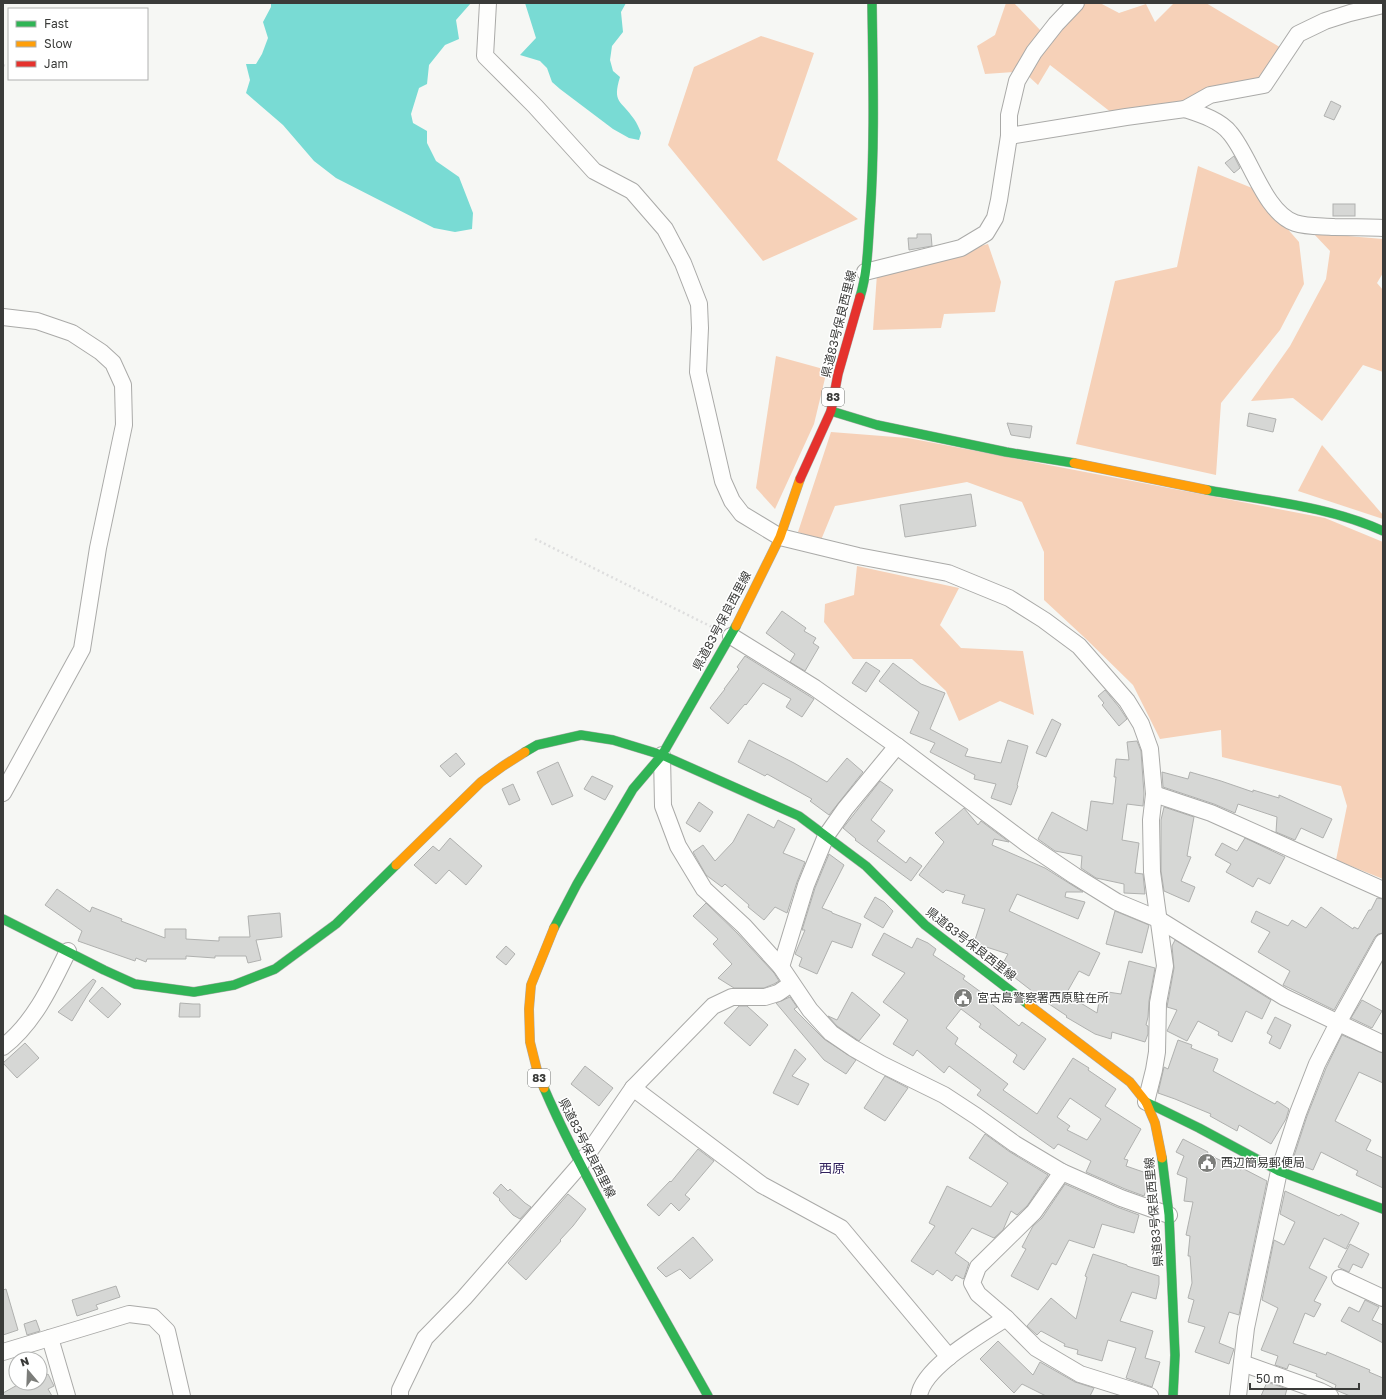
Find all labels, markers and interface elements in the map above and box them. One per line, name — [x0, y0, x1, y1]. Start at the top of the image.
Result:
legend — [8, 8, 148, 80]
text: Fast — [44, 16, 69, 31]
text: Slow — [44, 36, 72, 51]
text: Jam — [44, 56, 68, 71]
street label: 県道83号保良西里線 — [818, 269, 859, 379]
road number: 83 — [822, 388, 844, 406]
street label: 県道83号保良西里線 — [689, 569, 754, 673]
street label: 県道83号保良西里線 — [923, 904, 1019, 983]
public building icon: 宮古島警察署西原駐在所 — [952, 987, 974, 1009]
place label: 宮古島警察署西原駐在所 — [977, 990, 1109, 1005]
road number: 83 — [528, 1069, 550, 1087]
street label: 県道83号保良西里線 — [556, 1095, 619, 1200]
public building icon: 西辺簡易郵便局 — [1196, 1152, 1218, 1174]
place label: 西辺簡易郵便局 — [1221, 1155, 1305, 1170]
street label: 県道83号保良西里線 — [1141, 1156, 1166, 1268]
district label: 西原 — [819, 1160, 845, 1176]
north arrow — [8, 1351, 48, 1391]
text: N — [19, 1354, 31, 1369]
scale bar — [1250, 1365, 1359, 1391]
text: 50 m — [1256, 1371, 1284, 1386]

